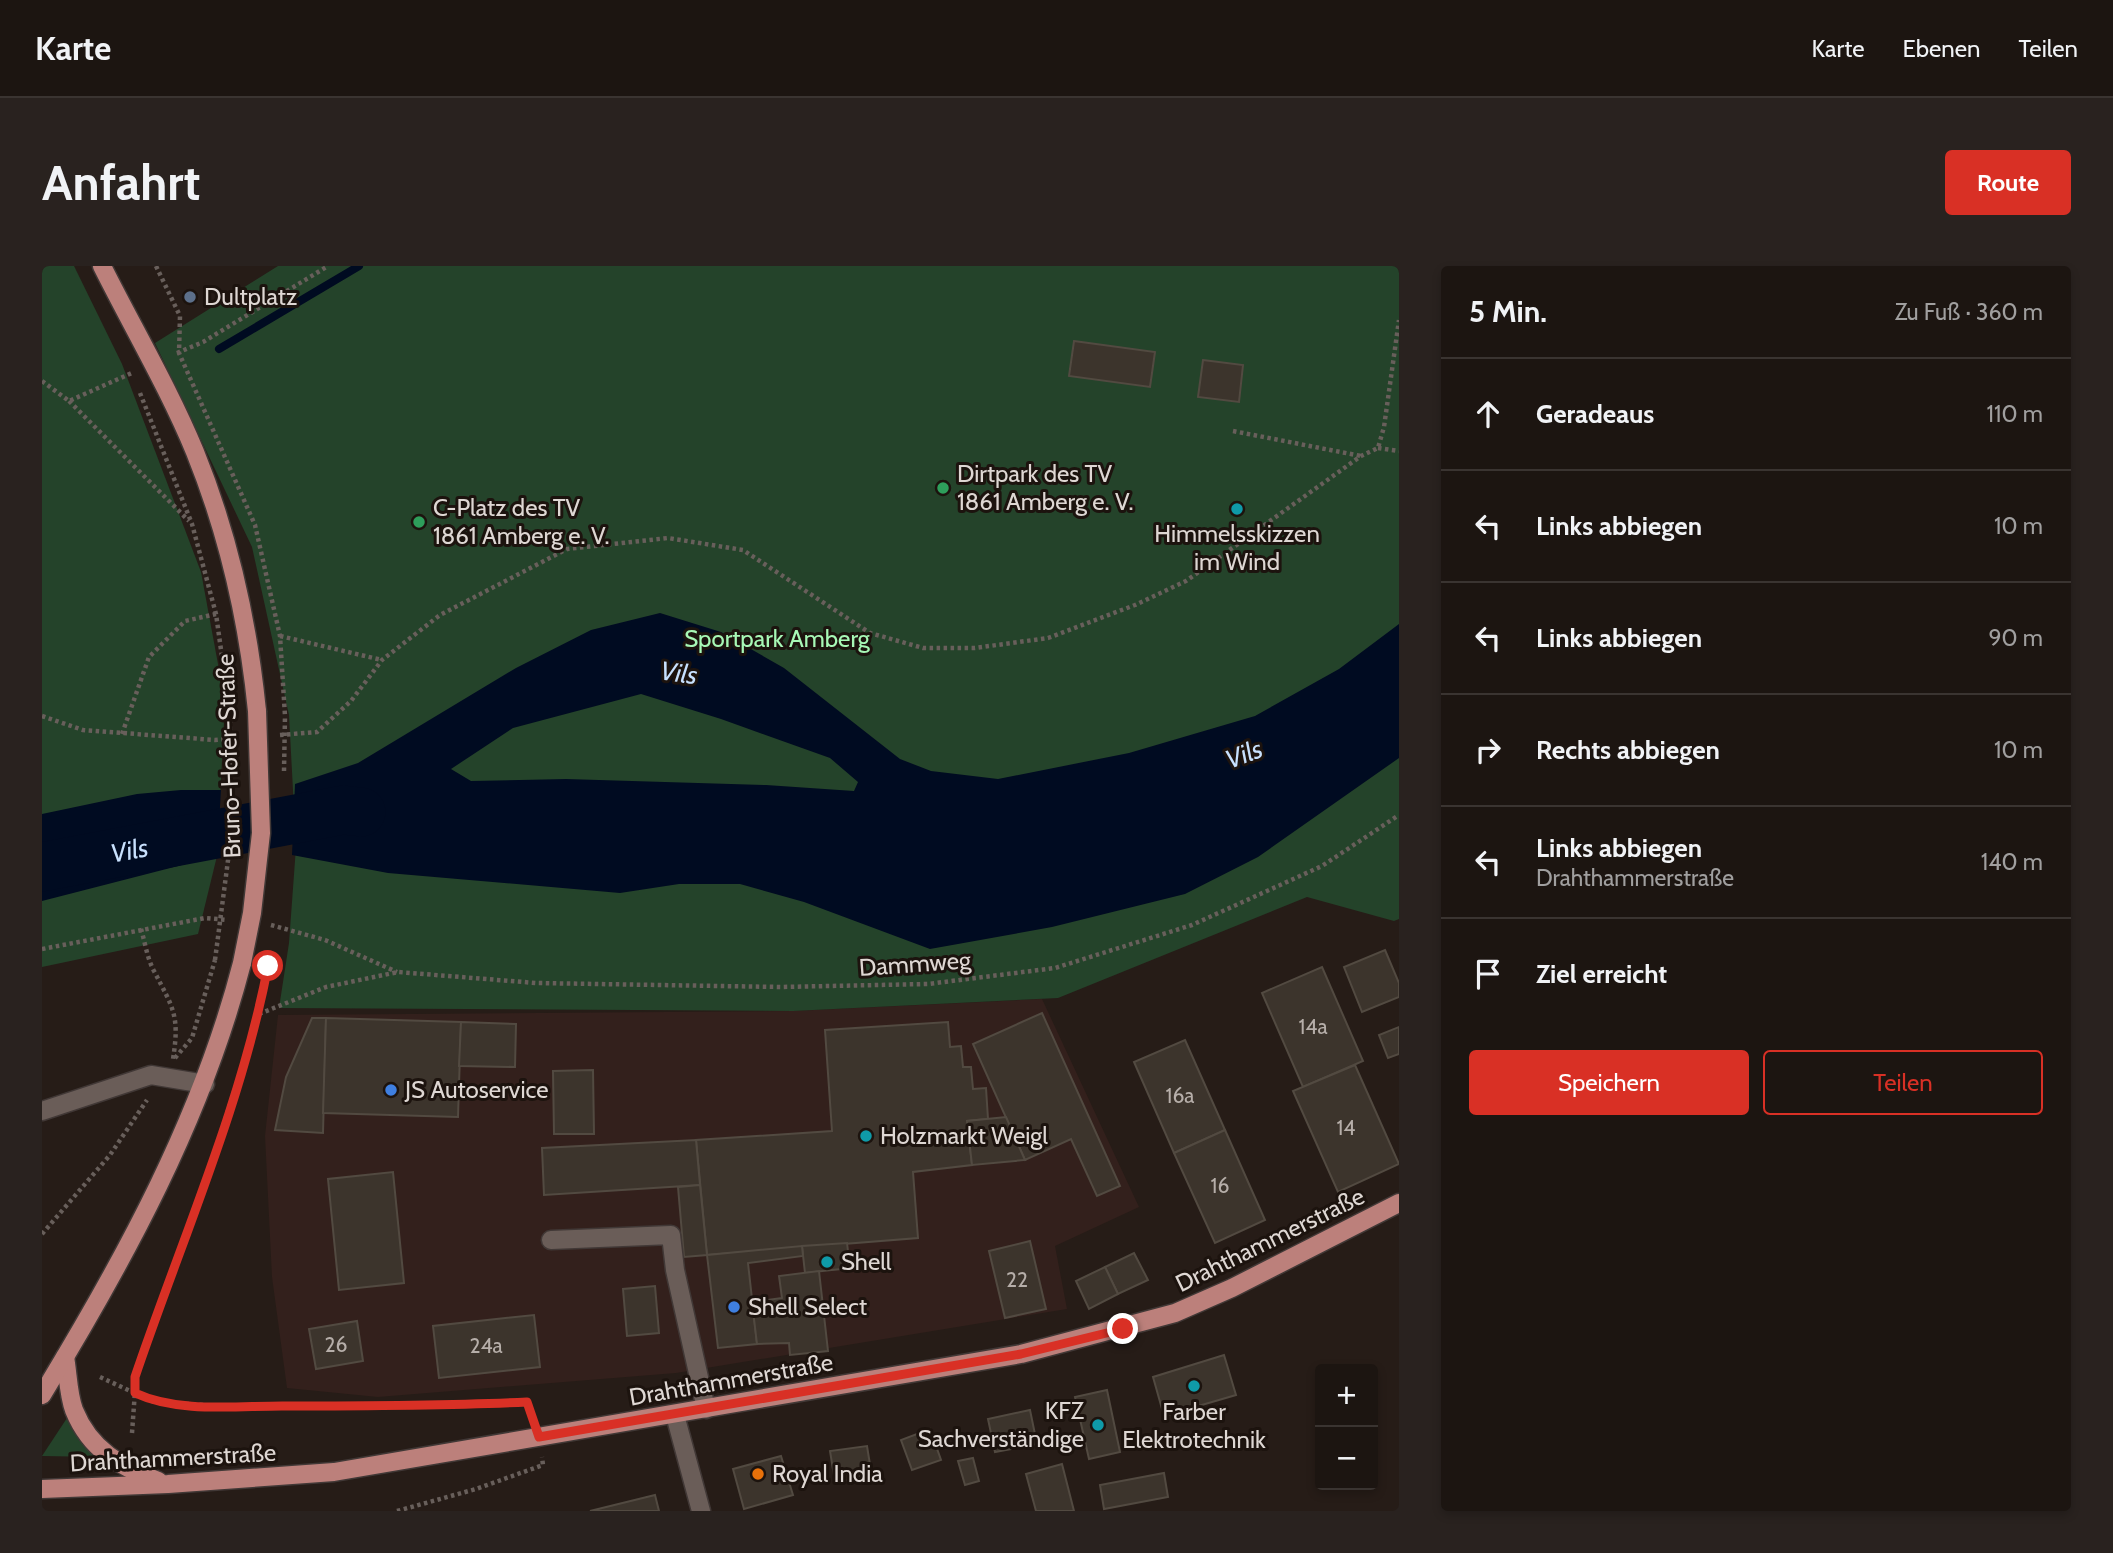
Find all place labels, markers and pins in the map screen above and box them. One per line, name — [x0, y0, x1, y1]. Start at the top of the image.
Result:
place label: Dultplatz — [204, 282, 297, 311]
marker: Dultplatz — [182, 289, 198, 305]
place label: Dirtpark des TV 1861 Amberg e. V. — [957, 459, 1134, 516]
marker: Dirtpark des TV 1861 Amberg e. V. — [935, 480, 951, 496]
place label: C-Platz des TV 1861 Amberg e. V. — [433, 493, 610, 550]
marker: Himmelsskizzen im Wind — [1229, 501, 1245, 517]
marker: C-Platz des TV 1861 Amberg e. V. — [411, 514, 427, 530]
place label: Himmelsskizzen im Wind — [1154, 519, 1320, 576]
place label: JS Autoservice — [404, 1075, 549, 1104]
marker: JS Autoservice — [383, 1082, 399, 1098]
place label: Holzmarkt Weigl — [880, 1121, 1048, 1150]
marker: Holzmarkt Weigl — [858, 1128, 874, 1144]
place label: Shell — [841, 1247, 892, 1276]
marker: Shell — [819, 1254, 835, 1270]
place label: Shell Select — [748, 1292, 867, 1321]
marker: Shell Select — [726, 1299, 742, 1315]
marker: Farber Elektrotechnik — [1186, 1378, 1202, 1394]
place label: KFZ Sachverständige — [918, 1396, 1085, 1453]
place label: Farber Elektrotechnik — [1122, 1397, 1266, 1454]
marker: KFZ Sachverständige — [1090, 1417, 1106, 1433]
place label: Royal India — [772, 1459, 883, 1488]
marker: Royal India — [750, 1466, 766, 1482]

